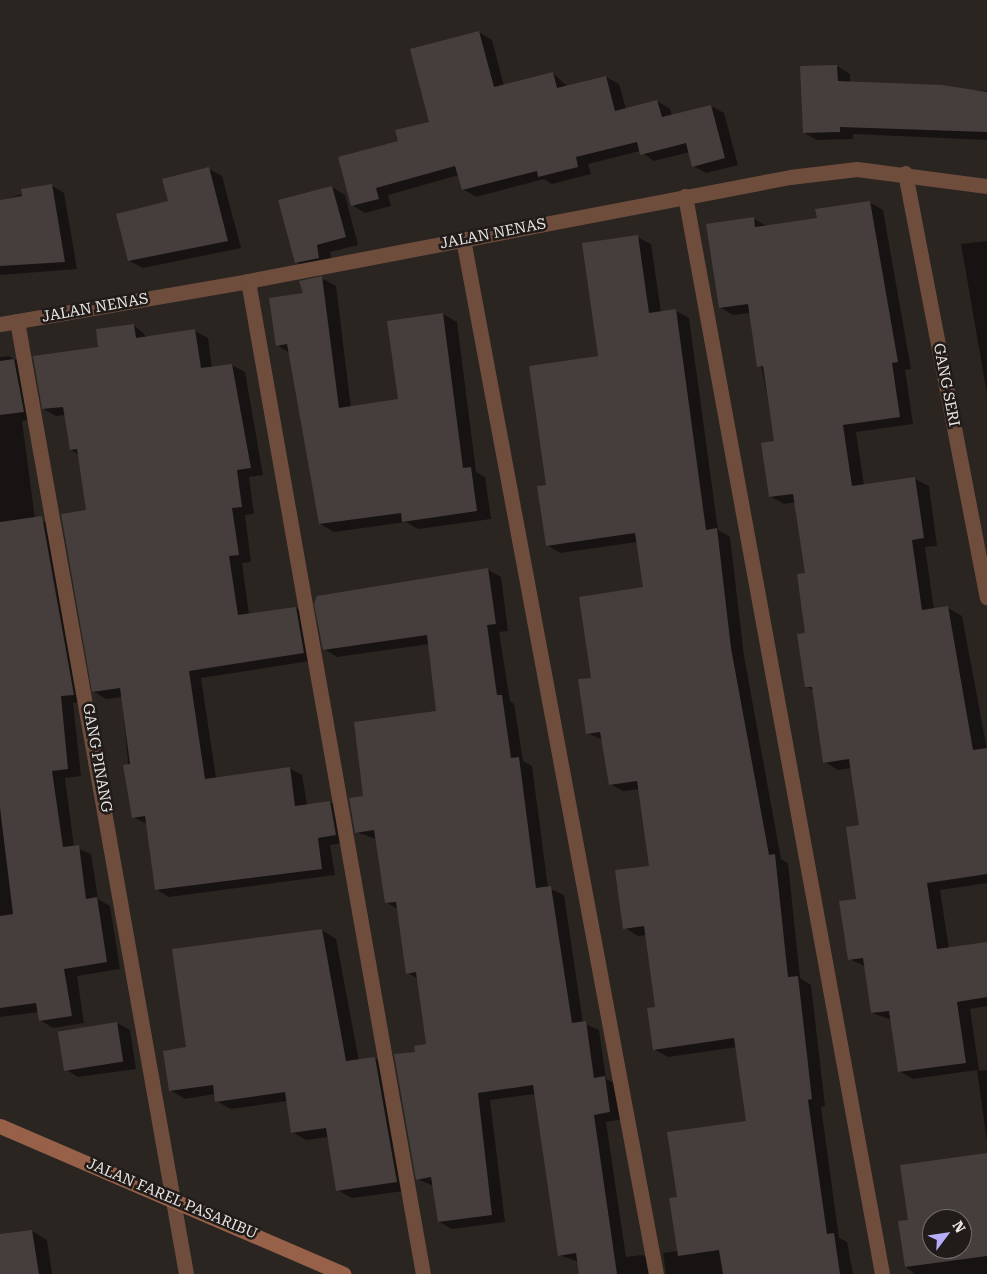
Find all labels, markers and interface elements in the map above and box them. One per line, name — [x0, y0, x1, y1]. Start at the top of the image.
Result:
street label: JALAN NENAS — [438, 215, 548, 253]
street label: JALAN NENAS — [40, 290, 150, 326]
street label: GANG SERI — [929, 342, 963, 428]
street label: GANG PINANG — [79, 702, 115, 814]
street label: JALAN FAREL PASARIBU — [84, 1155, 260, 1243]
north arrow — [922, 1209, 972, 1259]
text: N — [949, 1218, 969, 1236]

